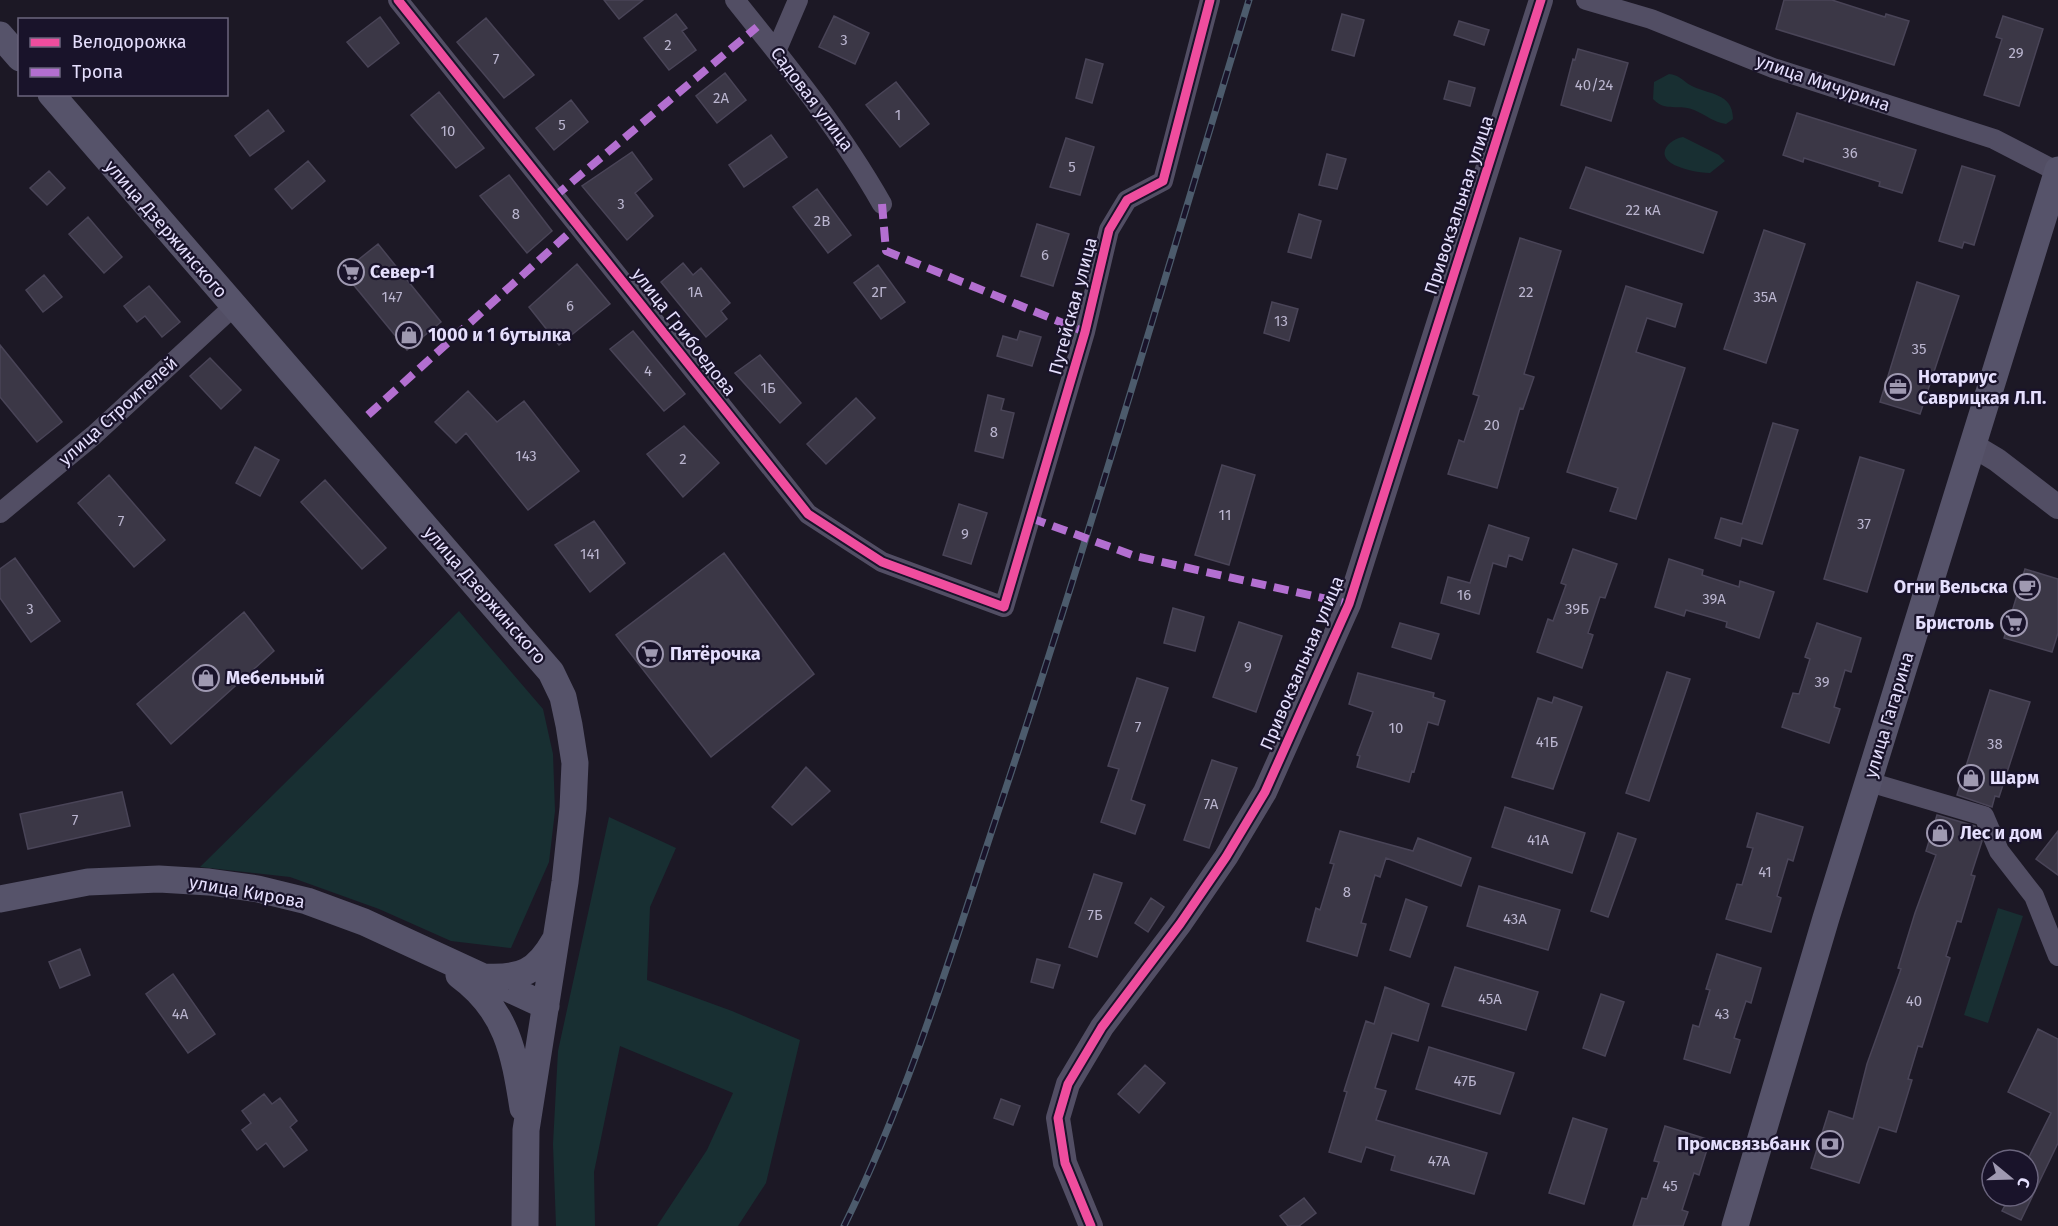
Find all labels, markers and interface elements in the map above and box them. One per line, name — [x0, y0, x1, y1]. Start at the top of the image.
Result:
legend — [18, 18, 228, 96]
text: Велодорожка — [72, 31, 187, 53]
house number: 3 — [840, 31, 848, 49]
house number: 2 — [664, 36, 672, 54]
street label: Садовая улица — [766, 43, 858, 155]
house number: 29 — [2008, 44, 2024, 62]
house number: 7 — [493, 50, 500, 68]
street label: улица Мичурина — [1753, 50, 1893, 116]
text: Тропа — [72, 61, 123, 83]
house number: 40/24 — [1575, 76, 1613, 94]
house number: 2А — [713, 89, 729, 107]
house number: 1 — [895, 106, 901, 124]
street label: Привокзальная улица — [1420, 113, 1498, 297]
house number: 5 — [558, 116, 566, 134]
house number: 10 — [441, 122, 455, 140]
house number: 36 — [1842, 144, 1858, 162]
street label: улица Дзержинского — [100, 155, 232, 303]
house number: 5 — [1068, 158, 1076, 176]
house number: 3 — [617, 195, 625, 213]
house number: 22 кА — [1625, 201, 1661, 219]
house number: 8 — [512, 205, 520, 223]
house number: 2В — [814, 212, 830, 230]
street label: Путейская улица — [1044, 235, 1102, 377]
house number: 6 — [1041, 246, 1049, 264]
supermarket icon: Север-1 — [336, 257, 366, 287]
place label: Север-1 — [370, 261, 435, 283]
street label: улица Грибоедова — [627, 264, 741, 400]
house number: 1А — [687, 283, 703, 301]
house number: 2Г — [871, 283, 887, 301]
house number: 22 — [1519, 283, 1533, 301]
house number: 147 — [382, 288, 403, 306]
house number: 35А — [1753, 288, 1777, 306]
house number: 6 — [566, 297, 574, 315]
house number: 13 — [1274, 312, 1288, 330]
shop icon: 1000 и 1 бутылка — [394, 320, 424, 350]
place label: 1000 и 1 бутылка — [428, 324, 571, 346]
house number: 35 — [1911, 340, 1927, 358]
street label: улица Строителей — [54, 352, 182, 470]
house number: 4 — [644, 362, 652, 380]
place label: Нотариус Саврицкая Л.П. — [1918, 366, 2046, 409]
office icon: Нотариус Саврицкая Л.П. — [1883, 372, 1913, 402]
house number: 1Б — [760, 379, 776, 397]
house number: 20 — [1484, 416, 1500, 434]
house number: 8 — [990, 423, 998, 441]
house number: 143 — [515, 447, 537, 465]
house number: 2 — [679, 450, 687, 468]
house number: 11 — [1219, 506, 1231, 524]
house number: 7 — [118, 512, 125, 530]
house number: 37 — [1857, 515, 1871, 533]
street label: улица Дзержинского — [419, 521, 551, 669]
house number: 9 — [961, 525, 969, 543]
house number: 141 — [580, 545, 600, 563]
cafe icon: Огни Вельска — [2012, 572, 2042, 602]
street label: Привокзальная улица — [1255, 573, 1349, 753]
place label: Огни Вельска — [1894, 576, 2008, 598]
house number: 16 — [1457, 586, 1471, 604]
house number: 39А — [1702, 590, 1726, 608]
house number: 3 — [26, 600, 34, 618]
house number: 39Б — [1565, 600, 1589, 618]
supermarket icon: Бристоль — [1999, 608, 2029, 638]
place label: Бристоль — [1915, 612, 1995, 634]
supermarket icon: Пятёрочка — [635, 639, 665, 669]
place label: Пятёрочка — [670, 643, 761, 665]
street label: улица Гагарина — [1859, 649, 1919, 781]
house number: 9 — [1244, 658, 1252, 676]
shop icon: Мебельный — [191, 663, 221, 693]
place label: Мебельный — [226, 667, 325, 689]
house number: 39 — [1814, 673, 1830, 691]
house number: 7 — [1135, 718, 1142, 736]
house number: 10 — [1389, 719, 1403, 737]
house number: 41Б — [1536, 733, 1558, 751]
house number: 38 — [1987, 735, 2003, 753]
shop icon: Шарм — [1956, 763, 1986, 793]
place label: Шарм — [1990, 767, 2039, 789]
house number: 7А — [1204, 795, 1219, 813]
house number: 7 — [72, 811, 79, 829]
shop icon: Лес и дом — [1925, 818, 1955, 848]
place label: Лес и дом — [1960, 822, 2042, 844]
house number: 41А — [1527, 831, 1550, 849]
house number: 41 — [1758, 863, 1772, 881]
street label: улица Кирова — [187, 871, 307, 913]
house number: 8 — [1343, 883, 1351, 901]
house number: 7Б — [1087, 906, 1103, 924]
house number: 43А — [1503, 910, 1527, 928]
house number: 45А — [1478, 990, 1502, 1008]
house number: 40 — [1906, 992, 1922, 1010]
house number: 4А — [172, 1005, 189, 1023]
house number: 43 — [1714, 1005, 1730, 1023]
house number: 47Б — [1454, 1072, 1477, 1090]
bank icon: Промсвязьбанк — [1815, 1129, 1845, 1159]
place label: Промсвязьбанк — [1677, 1133, 1810, 1155]
north arrow — [1980, 1148, 2040, 1208]
house number: 47А — [1428, 1152, 1451, 1170]
text: С — [2013, 1175, 2034, 1191]
house number: 45 — [1662, 1177, 1678, 1195]

